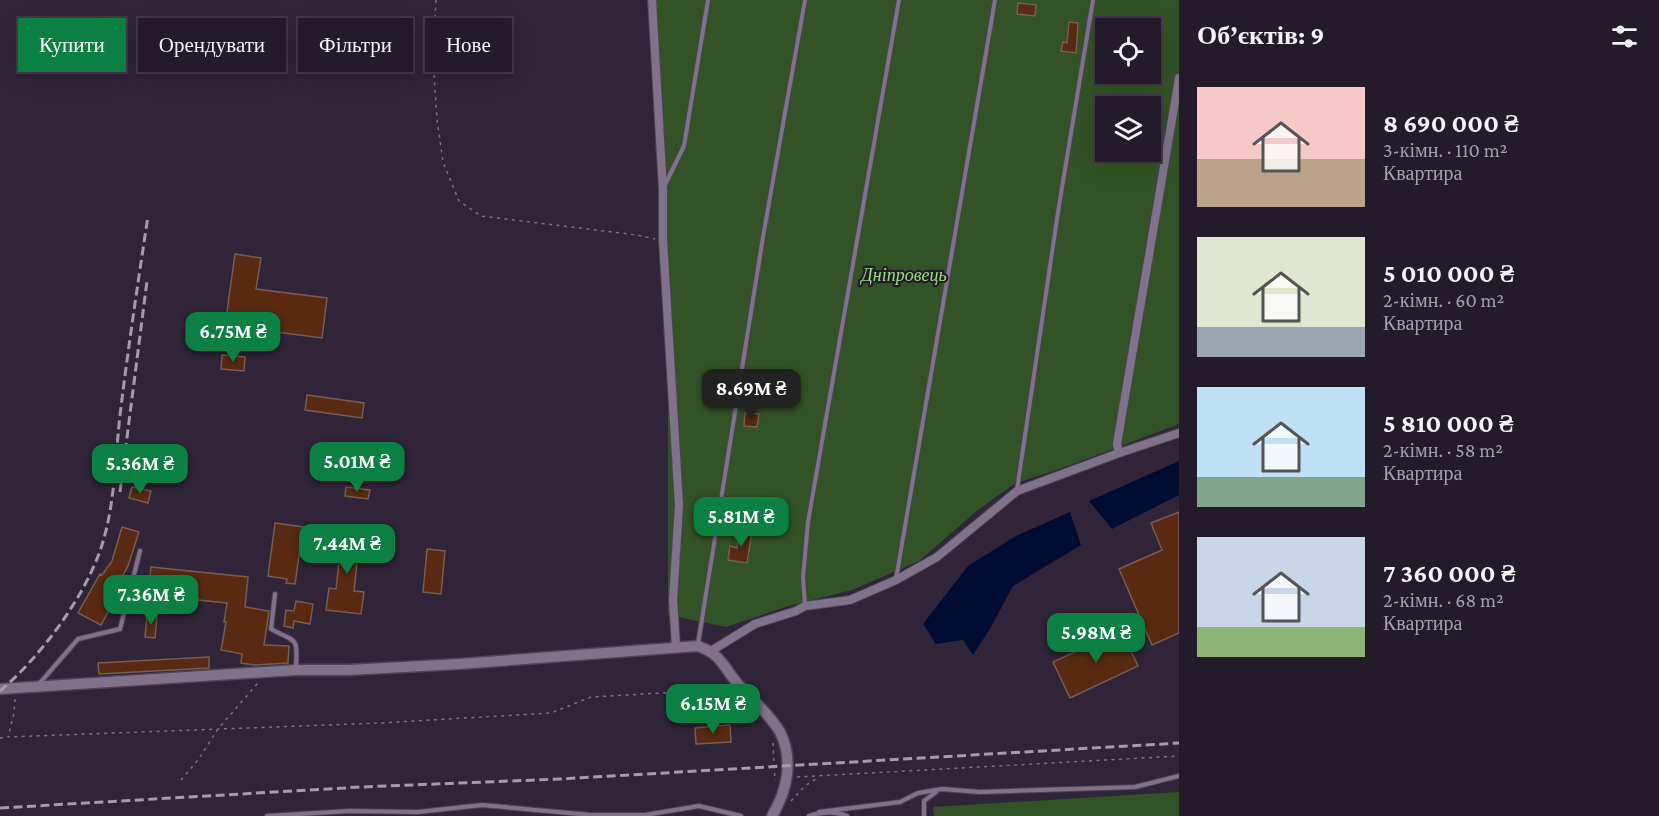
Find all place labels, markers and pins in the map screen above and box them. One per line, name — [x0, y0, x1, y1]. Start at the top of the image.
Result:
pin: 6.75M ₴ — [178, 312, 288, 363]
pin: 8.69M ₴ — [696, 369, 806, 420]
pin: 5.01M ₴ — [302, 442, 412, 493]
pin: 5.36M ₴ — [85, 444, 195, 495]
pin: 5.81M ₴ — [686, 497, 796, 548]
pin: 7.44M ₴ — [292, 524, 402, 575]
pin: 7.36M ₴ — [96, 575, 206, 626]
pin: 5.98M ₴ — [1041, 613, 1151, 664]
pin: 6.15M ₴ — [658, 684, 768, 735]

